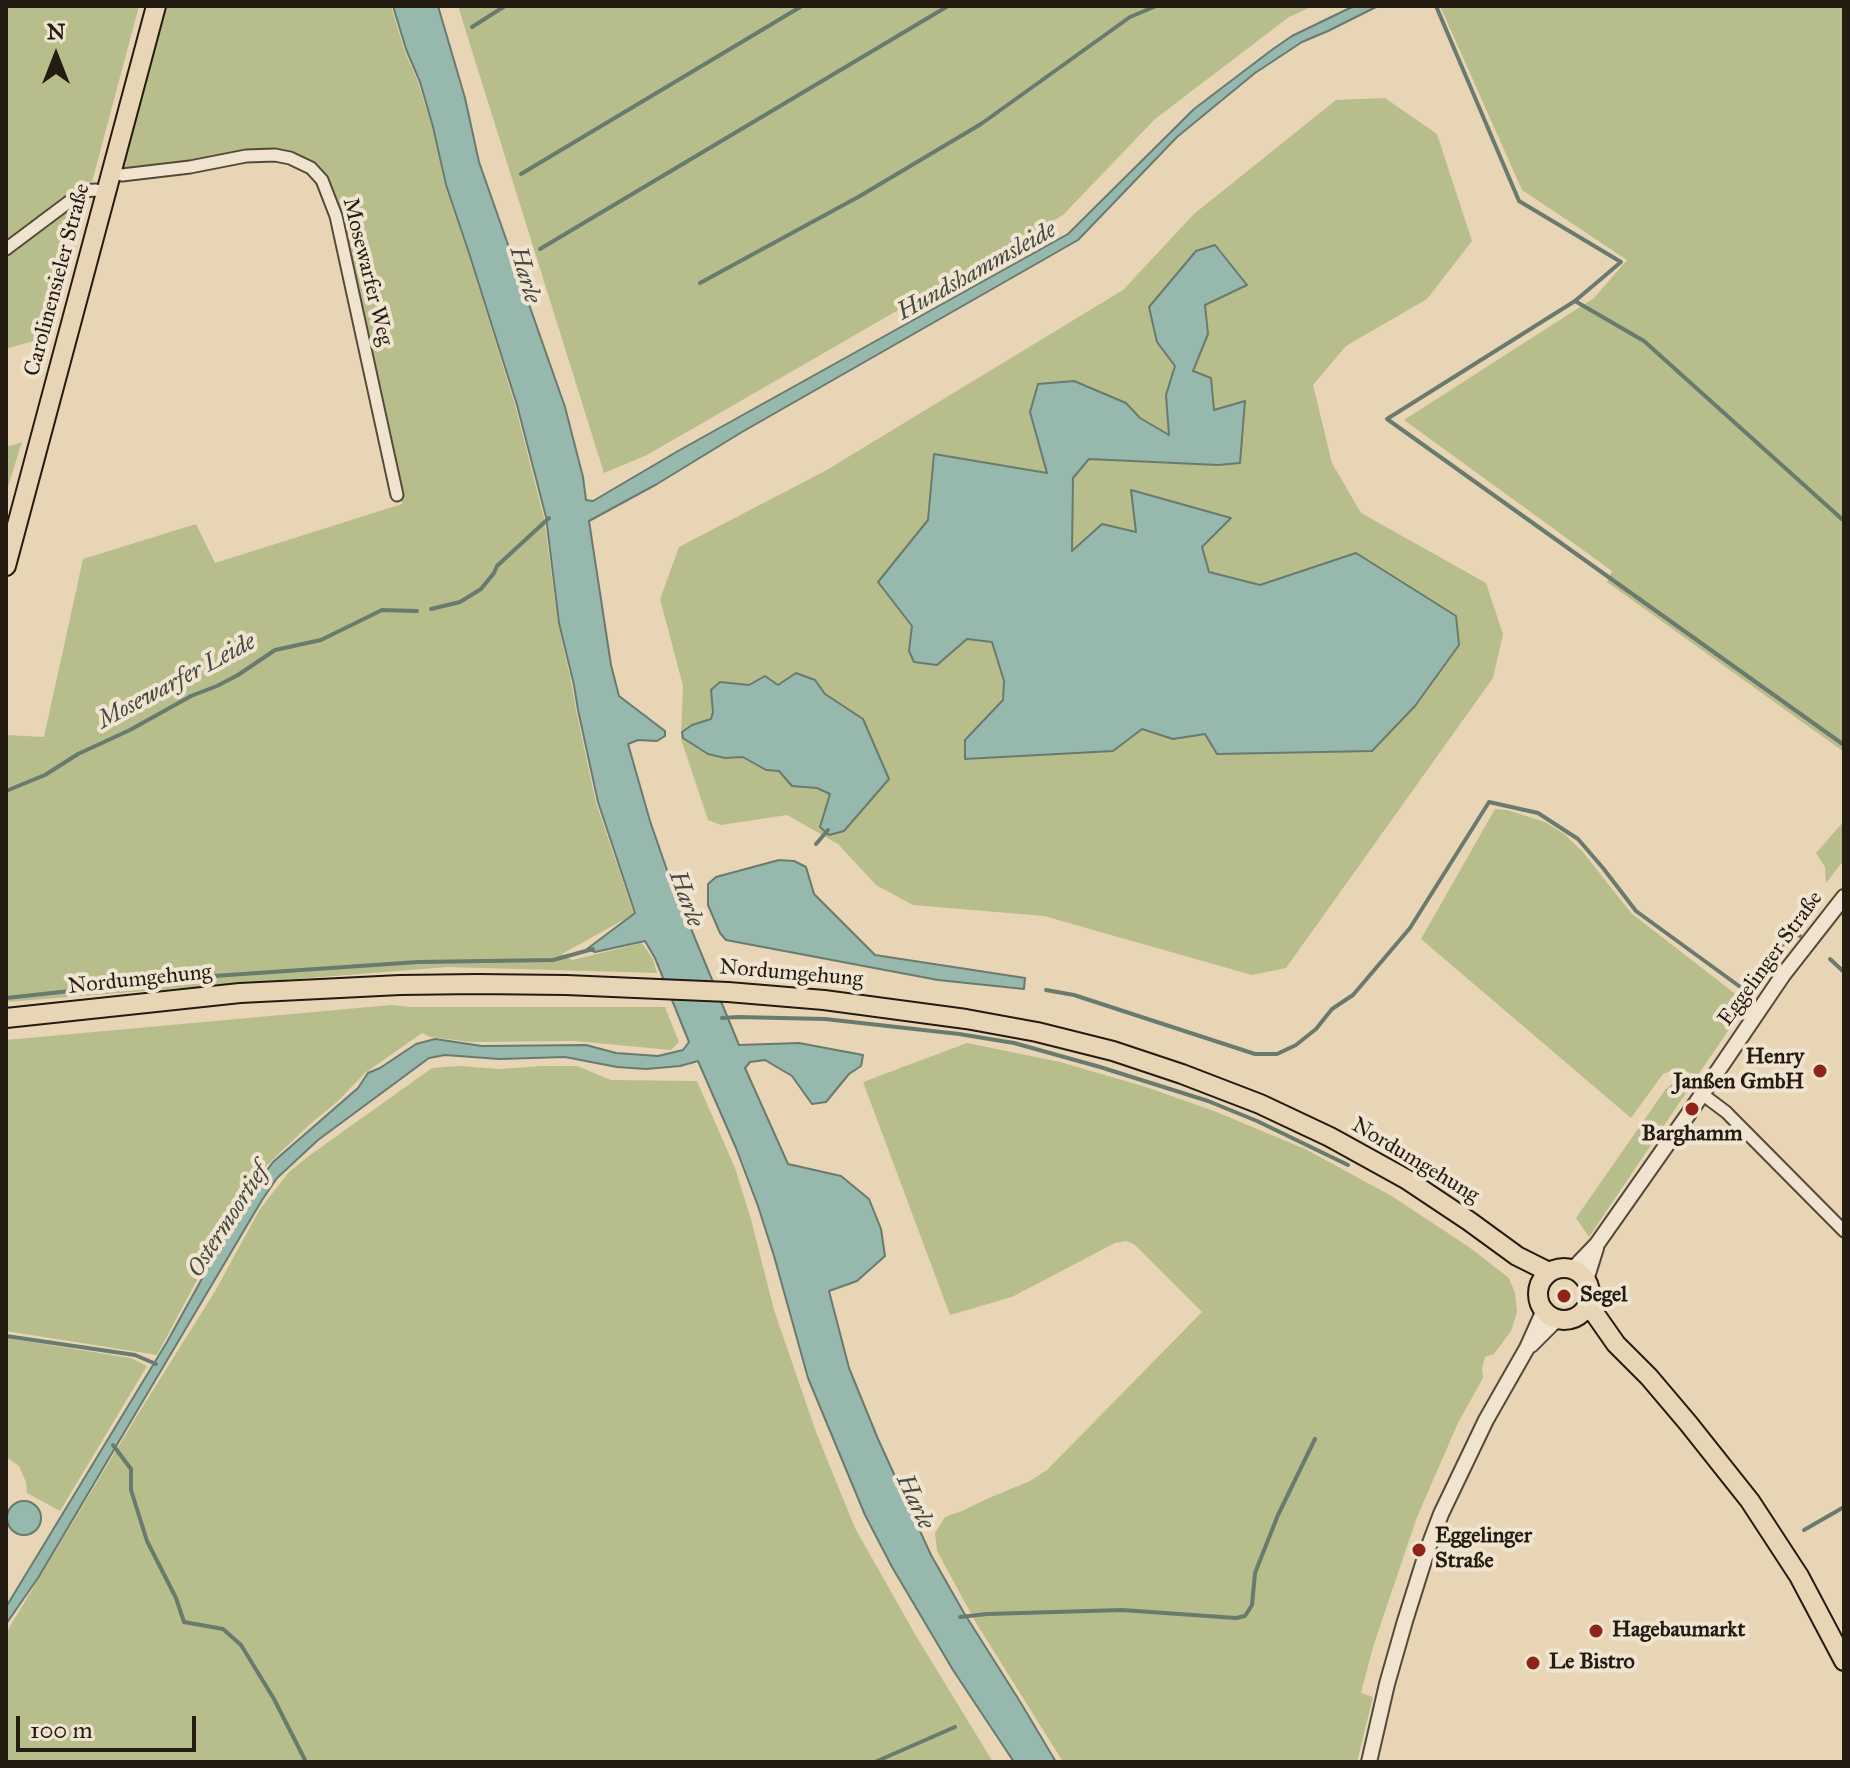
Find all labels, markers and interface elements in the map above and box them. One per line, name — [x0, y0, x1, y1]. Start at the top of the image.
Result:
north arrow — [16, 16, 96, 96]
text: N — [47, 18, 65, 45]
street label: Carolinensieler Straße — [20, 181, 96, 379]
street label: Mosewarfer Weg — [336, 195, 398, 349]
water label: Hundshammsleide — [892, 216, 1062, 328]
water label: Harle — [502, 243, 546, 307]
water label: Mosewarfer Leide — [93, 628, 261, 736]
water label: Harle — [662, 867, 708, 931]
street label: Eggelinger Straße — [1713, 886, 1829, 1032]
street label: Nordumgehung — [718, 955, 864, 993]
street label: Nordumgehung — [67, 959, 213, 1001]
place label: Henry Janßen GmbH — [1673, 1045, 1804, 1096]
marker: Henry Janßen GmbH — [1811, 1062, 1829, 1080]
marker: Barghamm — [1683, 1100, 1701, 1118]
street label: Nordumgehung — [1346, 1113, 1484, 1209]
place label: Barghamm — [1642, 1122, 1742, 1148]
water label: Ostermoortief — [182, 1159, 276, 1283]
place label: Segel — [1580, 1283, 1627, 1309]
marker: Segel — [1555, 1287, 1573, 1305]
water label: Harle — [889, 1470, 939, 1534]
place label: Eggelinger Straße — [1435, 1524, 1532, 1576]
marker: Eggelinger Straße — [1410, 1541, 1428, 1559]
place label: Hagebaumarkt — [1612, 1618, 1745, 1644]
marker: Hagebaumarkt — [1587, 1622, 1605, 1640]
place label: Le Bistro — [1549, 1650, 1635, 1676]
marker: Le Bistro — [1524, 1654, 1542, 1672]
scale bar — [20, 1700, 200, 1750]
text: 100 m — [30, 1715, 93, 1745]

